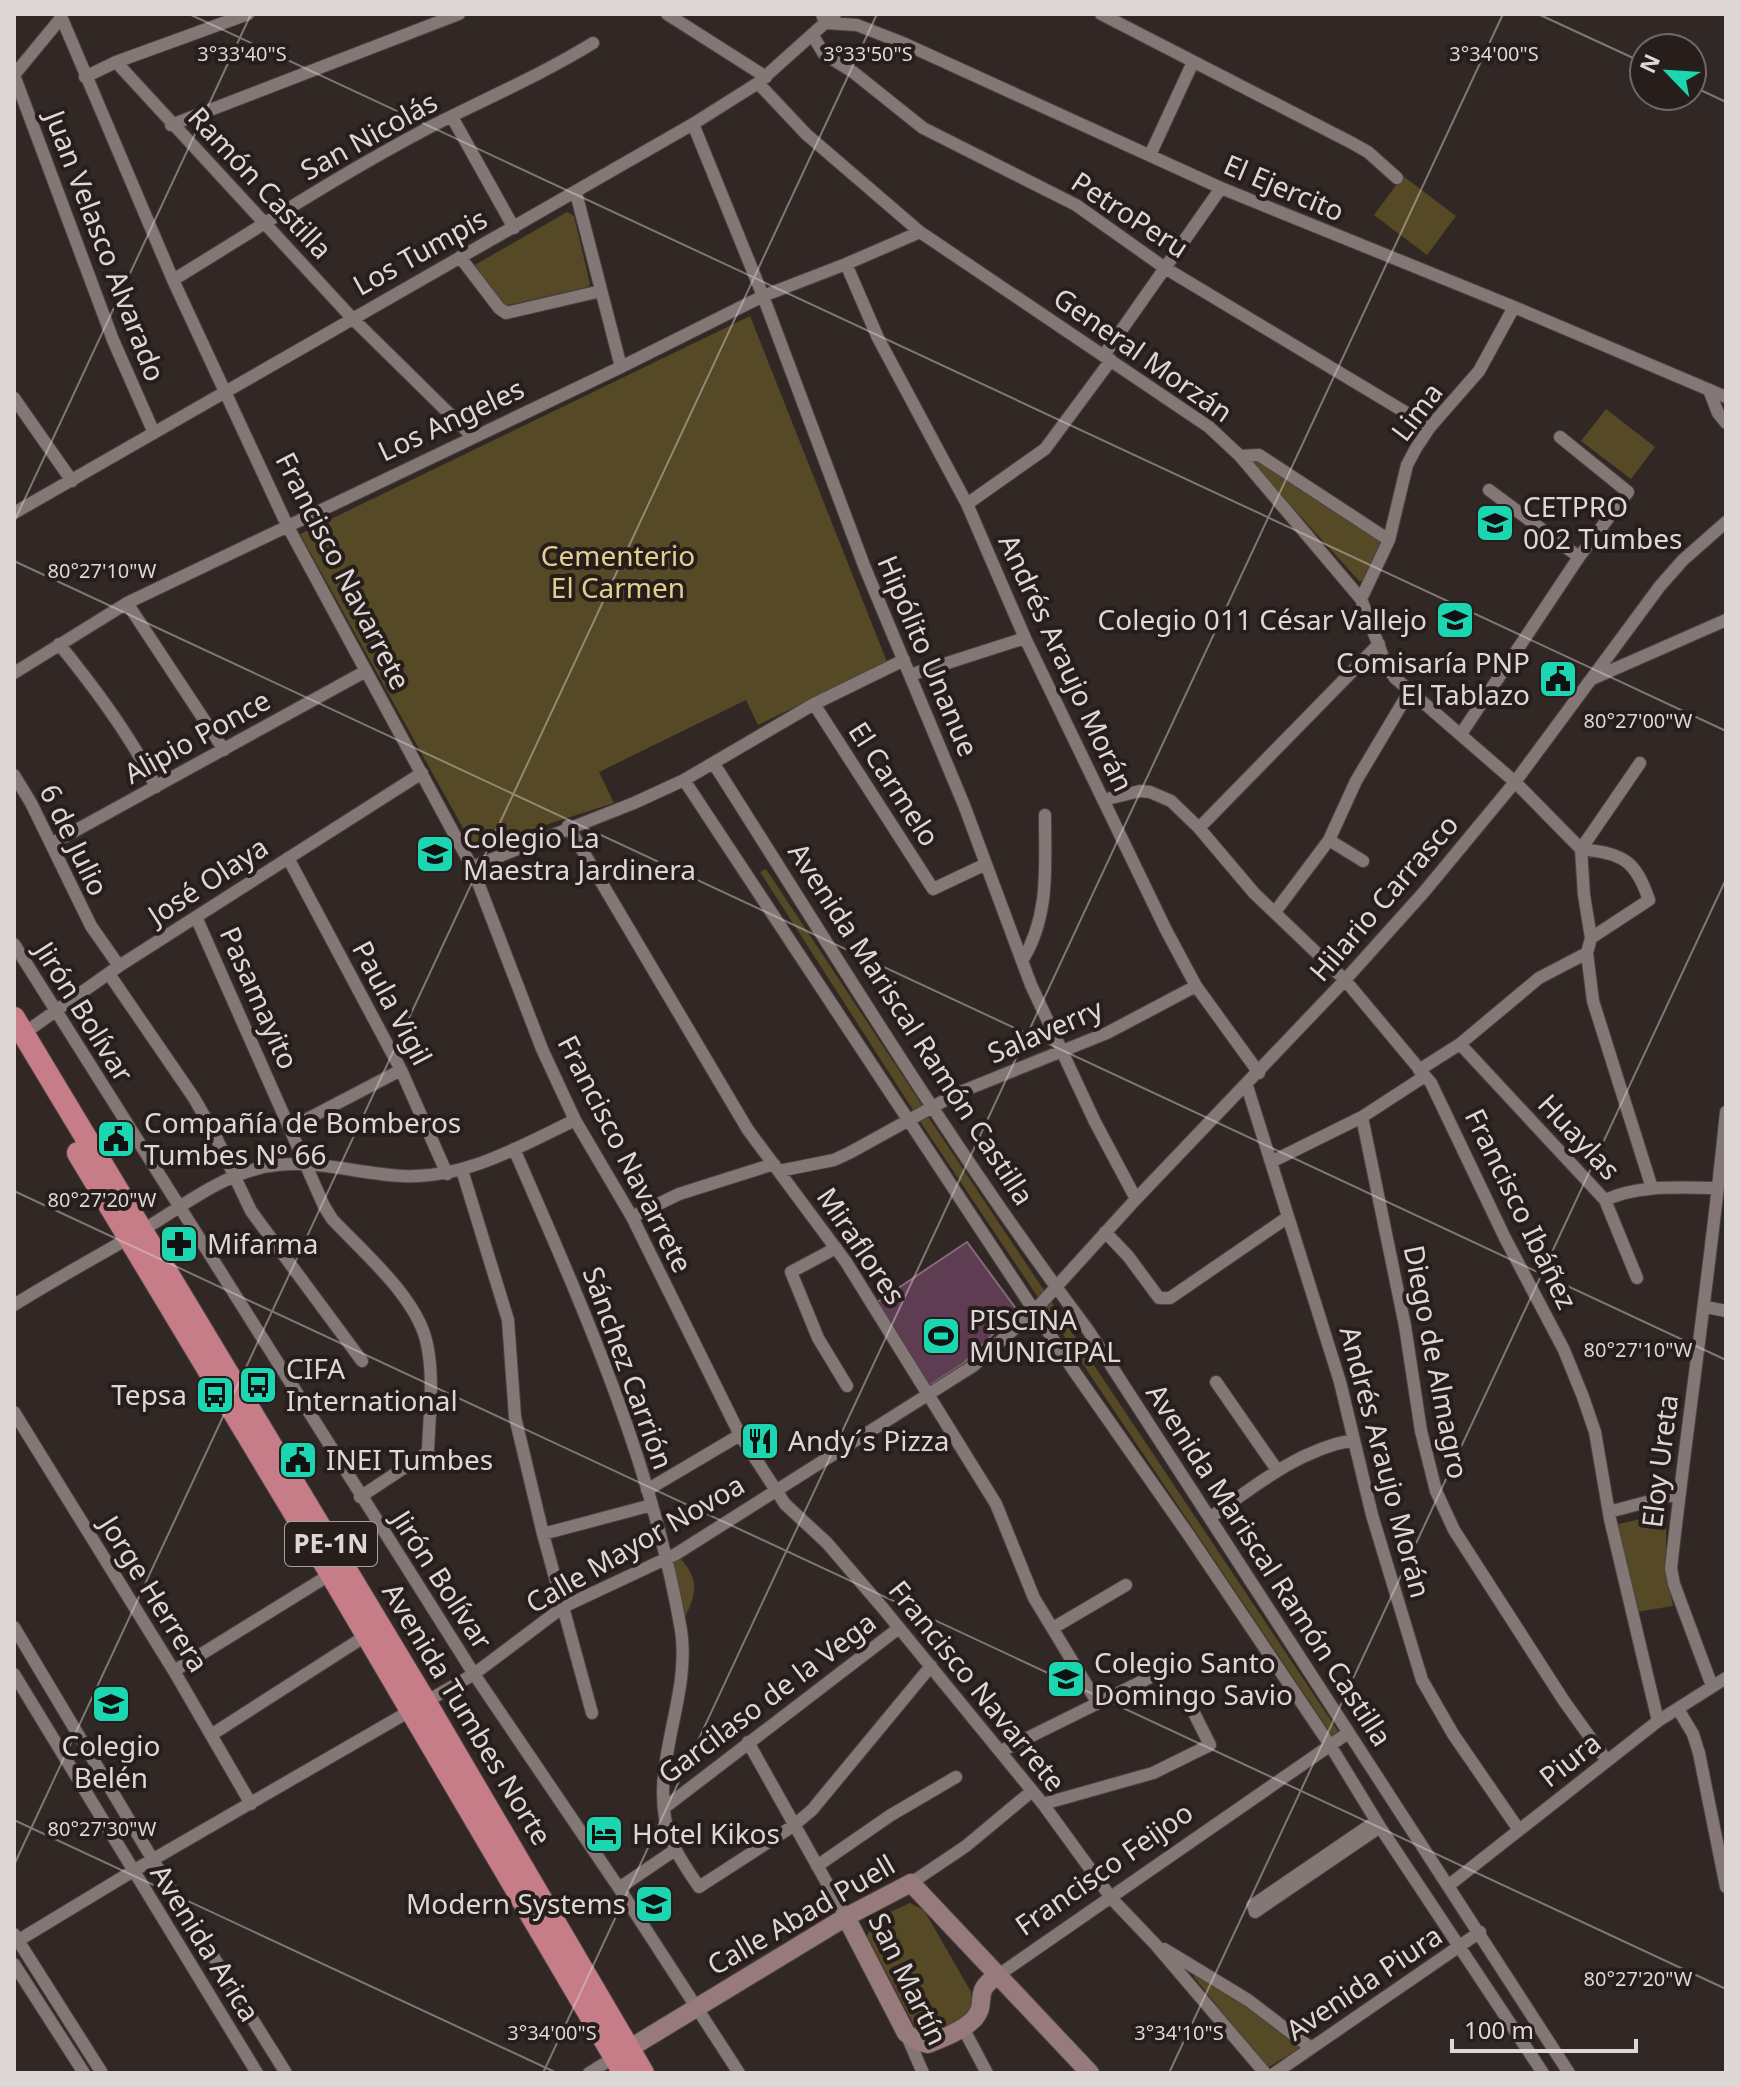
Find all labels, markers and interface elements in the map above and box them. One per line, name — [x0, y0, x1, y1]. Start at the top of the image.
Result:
north arrow — [1628, 32, 1708, 112]
text: 3°33'40"S — [197, 40, 287, 67]
text: 3°33'50"S — [823, 40, 913, 67]
text: 3°34'00"S — [1449, 40, 1539, 67]
text: N — [1632, 49, 1666, 78]
street label: San Nicolás — [293, 82, 444, 188]
street label: Ramón Castilla — [180, 98, 341, 267]
street label: Juan Velasco Alvarado — [36, 102, 175, 387]
street label: El Ejercito — [1218, 145, 1350, 229]
street label: PetroPeru — [1065, 162, 1196, 266]
street label: Los Tumpis — [346, 199, 493, 304]
street label: General Morzán — [1046, 278, 1241, 430]
street label: Los Angeles — [371, 369, 530, 469]
street label: Lima — [1382, 374, 1451, 448]
street label: Francisco Navarrete — [268, 445, 420, 696]
place label: CETPRO 002 Tumbes — [1523, 487, 1682, 557]
school or university icon: CETPRO 002 Tumbes — [1474, 502, 1516, 544]
street label: Andrés Araujo Morán — [991, 528, 1143, 797]
park label: Cementerio El Carmen — [541, 536, 695, 606]
street label: Hipólito Unanue — [869, 549, 988, 762]
text: 80°27'10"W — [48, 557, 157, 584]
school or university icon: Colegio 011 César Vallejo — [1434, 599, 1476, 641]
place label: Colegio 011 César Vallejo — [1098, 600, 1427, 638]
place label: Comisaría PNP El Tablazo — [1336, 643, 1530, 713]
public building icon: Comisaría PNP El Tablazo — [1537, 658, 1579, 700]
street label: Alipio Ponce — [117, 680, 276, 792]
text: 80°27'00"W — [1584, 707, 1693, 734]
street label: El Carmelo — [840, 714, 949, 853]
street label: 6 de Julio — [32, 777, 118, 902]
street label: Hilario Carrasco — [1300, 806, 1466, 989]
place label: Colegio La Maestra Jardinera — [463, 818, 696, 888]
street label: José Olaya — [138, 827, 275, 935]
school or university icon: Colegio La Maestra Jardinera — [414, 833, 456, 875]
street label: Avenida Mariscal Ramón Castilla — [780, 835, 1043, 1212]
street label: Pasamayito — [212, 920, 308, 1075]
street label: Jirón Bolívar — [25, 932, 143, 1089]
street label: Paula Vigil — [344, 934, 442, 1071]
street label: Salaverry — [981, 989, 1109, 1071]
street label: Francisco Navarrete — [550, 1028, 702, 1279]
street label: Huaylas — [1530, 1085, 1629, 1187]
street label: Francisco Ibáñez — [1457, 1102, 1587, 1315]
place label: Compañía de Bomberos Tumbes Nº 66 — [144, 1103, 461, 1173]
public building icon: Compañía de Bomberos Tumbes Nº 66 — [95, 1118, 137, 1160]
street label: Miraflores — [809, 1180, 915, 1311]
text: 80°27'20"W — [48, 1186, 157, 1213]
pharmacy icon: Mifarma — [158, 1223, 200, 1265]
place label: Mifarma — [207, 1224, 318, 1262]
street label: Diego de Almagro — [1396, 1242, 1478, 1482]
street label: Sánchez Carrión — [575, 1261, 683, 1474]
place label: PISCINA MUNICIPAL — [969, 1300, 1121, 1370]
sports icon: PISCINA MUNICIPAL — [920, 1315, 962, 1357]
street label: Andrés Araujo Morán — [1331, 1322, 1441, 1602]
text: 80°27'10"W — [1584, 1336, 1693, 1363]
place label: CIFA International — [286, 1349, 458, 1419]
bus stop icon: CIFA International — [237, 1364, 279, 1406]
bus stop icon: Tepsa — [194, 1374, 236, 1416]
place label: Tepsa — [111, 1375, 187, 1413]
street label: Avenida Mariscal Ramón Castilla — [1138, 1376, 1401, 1753]
street label: Eloy Ureta — [1632, 1392, 1686, 1530]
restaurant icon: Andy´s Pizza — [739, 1420, 781, 1462]
place label: Andy´s Pizza — [788, 1421, 949, 1459]
public building icon: INEI Tumbes — [277, 1439, 319, 1481]
place label: INEI Tumbes — [326, 1440, 493, 1478]
street label: Calle Mayor Novoa — [518, 1465, 751, 1621]
street label: Jirón Bolívar — [382, 1500, 502, 1657]
street label: Jorge Herrera — [90, 1505, 218, 1679]
road number: PE-1N — [285, 1522, 377, 1566]
street label: Francisco Navarrete — [881, 1572, 1075, 1799]
street label: Avenida Tumbes Norte — [374, 1575, 561, 1852]
street label: Garcilaso de la Vega — [650, 1603, 883, 1792]
place label: Colegio Santo Domingo Savio — [1094, 1643, 1293, 1713]
school or university icon: Colegio Santo Domingo Savio — [1045, 1658, 1087, 1700]
school or university icon: Colegio Belén — [90, 1683, 132, 1725]
street label: Piura — [1531, 1723, 1608, 1795]
place label: Colegio Belén — [61, 1726, 161, 1796]
street label: Francisco Feijoo — [1007, 1793, 1200, 1944]
hotel icon: Hotel Kikos — [583, 1813, 625, 1855]
place label: Hotel Kikos — [632, 1814, 780, 1852]
text: 80°27'30"W — [48, 1815, 157, 1842]
street label: Calle Abad Puell — [700, 1845, 901, 1983]
street label: Avenida Arica — [142, 1857, 269, 2028]
school or university icon: Modern Systems — [633, 1883, 675, 1925]
place label: Modern Systems — [406, 1884, 626, 1922]
street label: San Martín — [860, 1906, 957, 2051]
street label: Avenida Piura — [1278, 1916, 1449, 2048]
text: 80°27'20"W — [1584, 1965, 1693, 1992]
scale bar — [1452, 2003, 1636, 2053]
text: 100 m — [1464, 2013, 1534, 2046]
text: 3°34'00"S — [507, 2019, 597, 2046]
text: 3°34'10"S — [1134, 2019, 1224, 2046]

